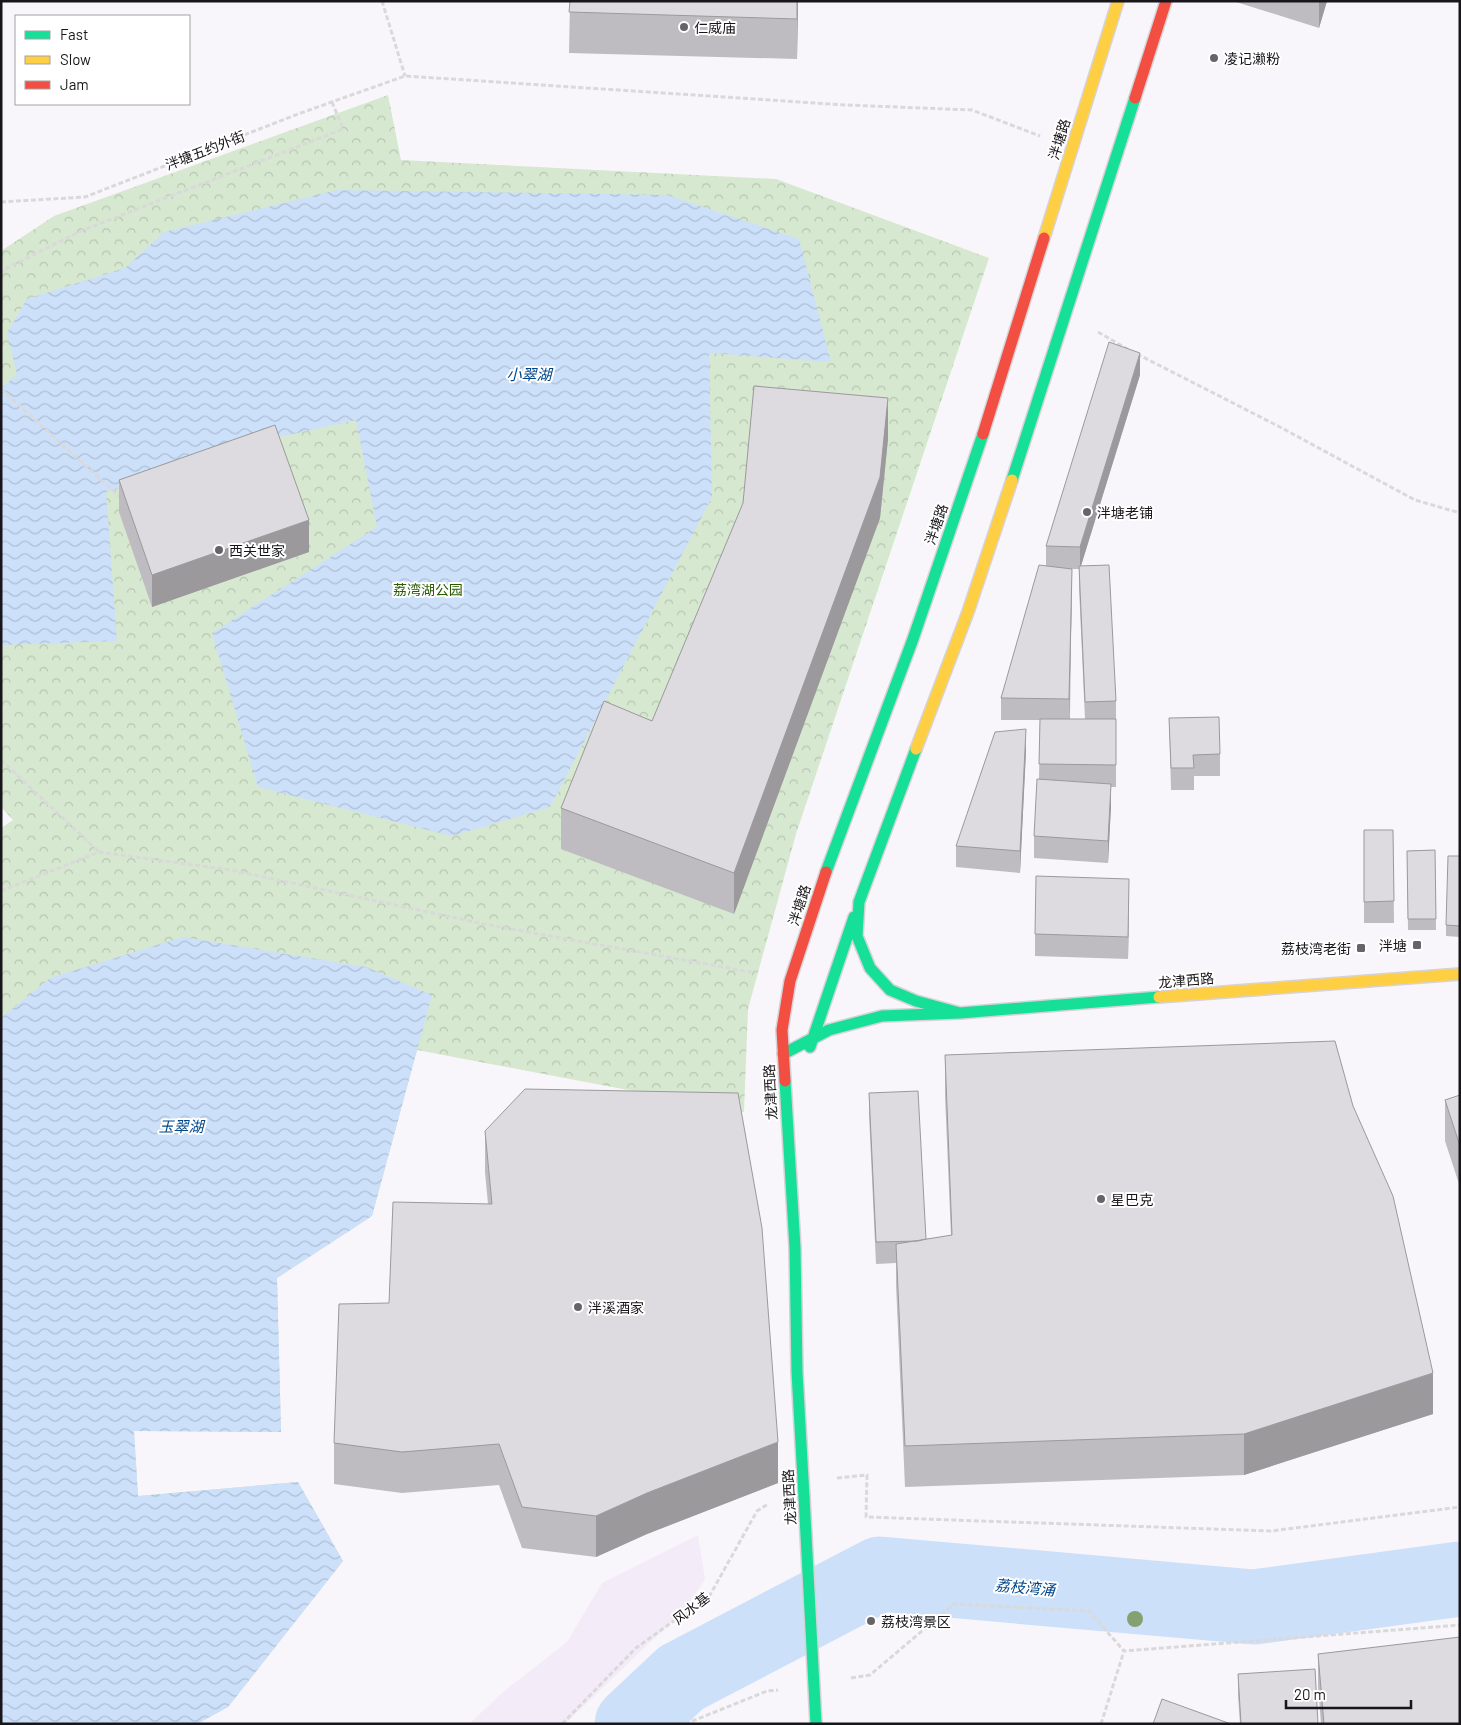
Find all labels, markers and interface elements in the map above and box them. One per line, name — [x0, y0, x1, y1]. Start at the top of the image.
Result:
legend — [15, 15, 190, 105]
place label: 仁威庙 — [694, 19, 736, 36]
marker: 仁威庙 — [678, 21, 690, 33]
text: Fast — [60, 25, 88, 43]
text: Slow — [60, 50, 91, 68]
place label: 凌记濑粉 — [1224, 50, 1280, 67]
marker: 凌记濑粉 — [1208, 52, 1220, 64]
text: Jam — [60, 75, 89, 93]
street label: 泮塘路 — [1045, 116, 1073, 162]
street label: 泮塘五约外街 — [163, 127, 247, 173]
water label: 小翠湖 — [506, 365, 553, 383]
street label: 泮塘路 — [921, 501, 951, 547]
place label: 泮塘老铺 — [1097, 504, 1153, 521]
marker: 泮塘老铺 — [1081, 506, 1093, 518]
place label: 西关世家 — [229, 542, 285, 559]
marker: 西关世家 — [213, 544, 225, 556]
park label: 荔湾湖公园 — [393, 581, 463, 598]
street label: 泮塘路 — [784, 882, 814, 928]
place label: 泮塘 — [1379, 937, 1407, 954]
marker: 泮塘 — [1411, 939, 1423, 951]
place label: 荔枝湾老街 — [1281, 940, 1351, 957]
marker: 荔枝湾老街 — [1355, 942, 1367, 954]
street label: 龙津西路 — [1157, 969, 1215, 991]
street label: 龙津西路 — [760, 1064, 780, 1120]
water label: 玉翠湖 — [158, 1117, 205, 1135]
place label: 星巴克 — [1111, 1191, 1153, 1208]
marker: 星巴克 — [1095, 1193, 1107, 1205]
place label: 泮溪酒家 — [588, 1299, 644, 1316]
marker: 泮溪酒家 — [572, 1301, 584, 1313]
street label: 龙津西路 — [779, 1469, 799, 1525]
water label: 荔枝湾涌 — [994, 1575, 1058, 1599]
street label: 风水基 — [669, 1588, 713, 1628]
place label: 荔枝湾景区 — [881, 1613, 951, 1630]
marker: 荔枝湾景区 — [865, 1615, 877, 1627]
scale bar — [1286, 1678, 1411, 1710]
text: 20 m — [1294, 1685, 1326, 1703]

